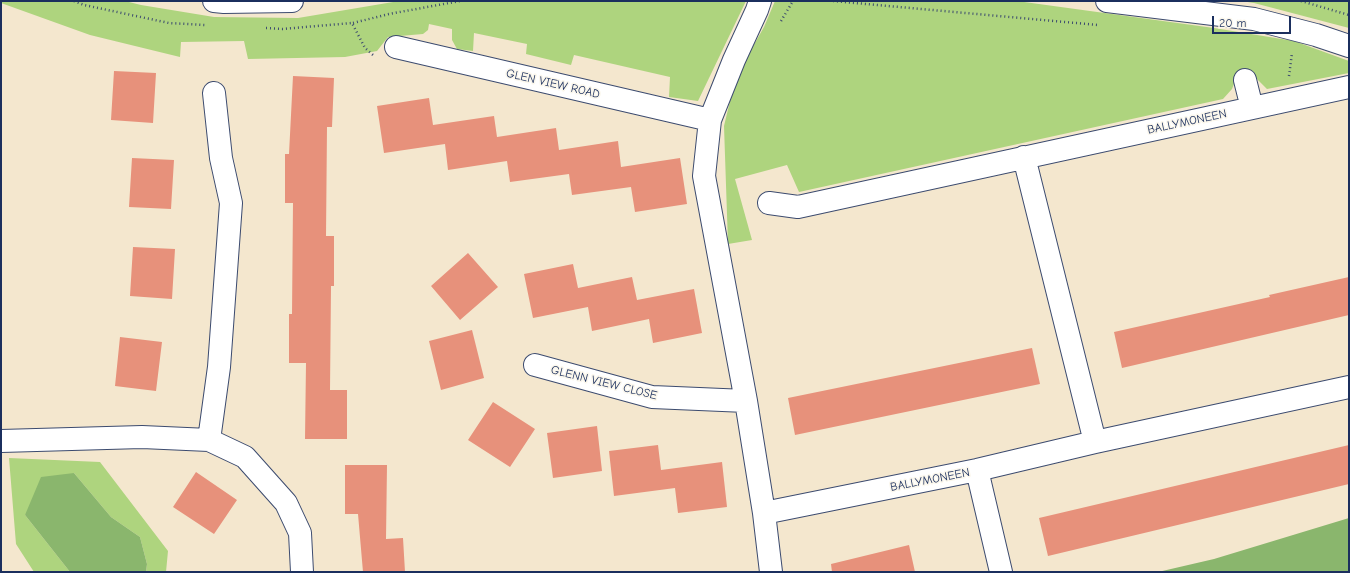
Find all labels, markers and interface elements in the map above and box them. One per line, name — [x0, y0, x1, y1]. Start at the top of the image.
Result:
scale bar — [1214, 8, 1293, 34]
text: 20 m — [1219, 16, 1247, 30]
street label: GLEN VIEW ROAD — [505, 66, 601, 102]
street label: BALLYMONEEN — [1146, 107, 1228, 137]
street label: GLENN VIEW CLOSE — [549, 363, 659, 403]
street label: BALLYMONEEN — [889, 465, 971, 495]

